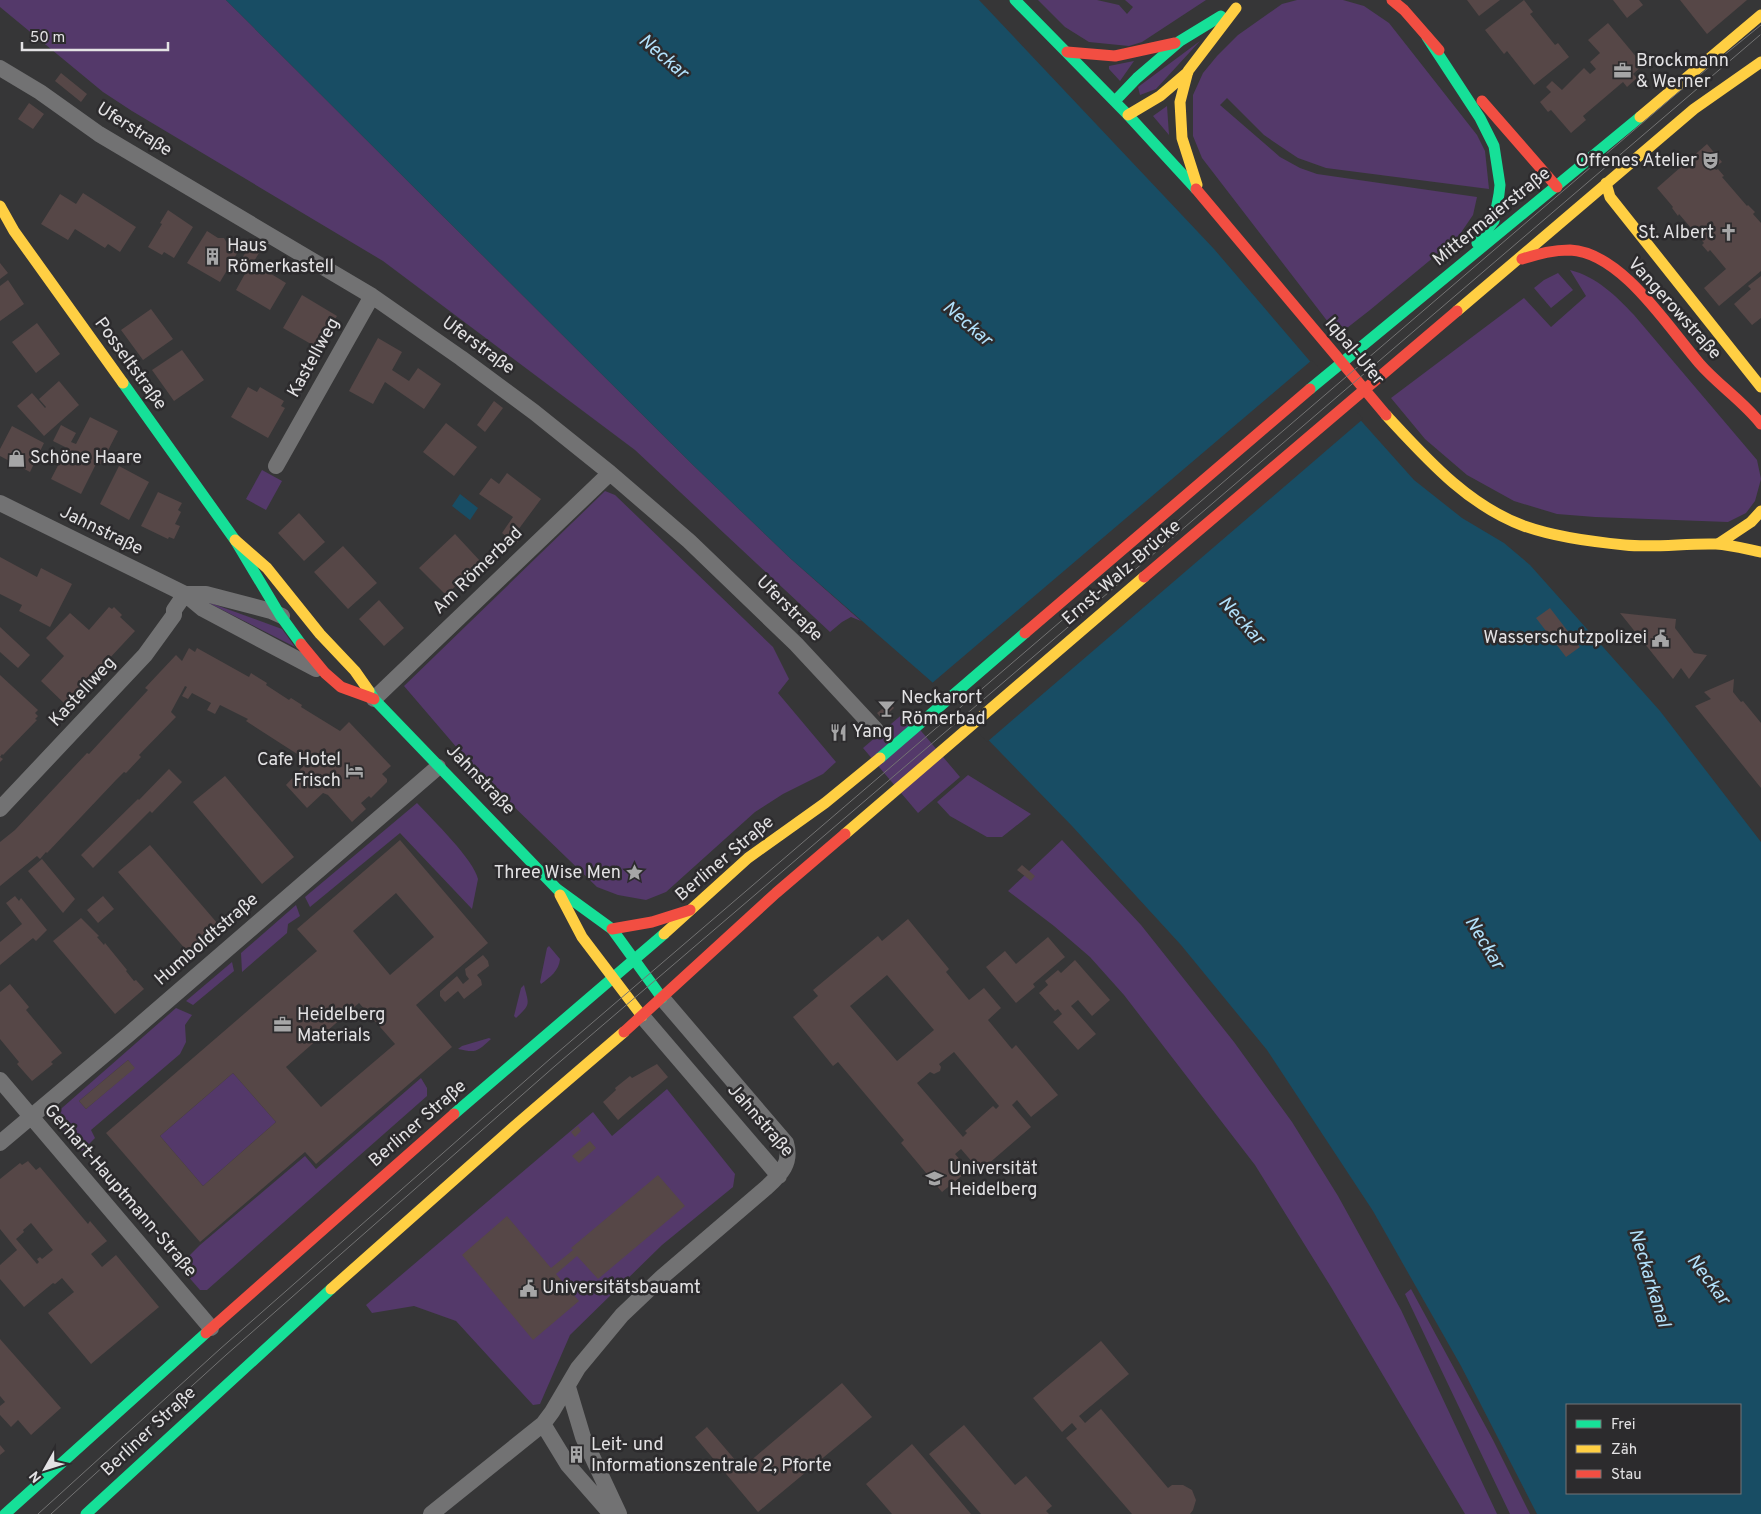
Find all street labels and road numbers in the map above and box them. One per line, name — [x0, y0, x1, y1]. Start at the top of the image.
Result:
street label: Uferstraße — [92, 98, 176, 162]
street label: Mittermaierstraße — [1428, 162, 1556, 272]
street label: Vangerowstraße — [1622, 253, 1726, 365]
street label: Uferstraße — [437, 312, 519, 380]
street label: Posseltstraße — [89, 313, 171, 415]
street label: Iqbal-Ufer — [1319, 313, 1389, 391]
street label: Kastellweg — [283, 314, 345, 402]
street label: Jahnstraße — [56, 501, 146, 561]
street label: Ernst-Walz-Brücke — [1058, 515, 1186, 631]
street label: Am Römerbad — [428, 522, 528, 620]
street label: Uferstraße — [751, 571, 827, 647]
street label: Kastellweg — [45, 652, 121, 732]
street label: Jahnstraße — [441, 740, 519, 820]
street label: Berliner Straße — [671, 811, 779, 907]
street label: Humboldtstraße — [150, 889, 264, 991]
street label: Berliner Straße — [364, 1075, 472, 1173]
street label: Jahnstraße — [722, 1080, 798, 1162]
street label: Gerhart-Hauptmann-Straße — [38, 1100, 202, 1282]
street label: Berliner Straße — [97, 1382, 201, 1482]

